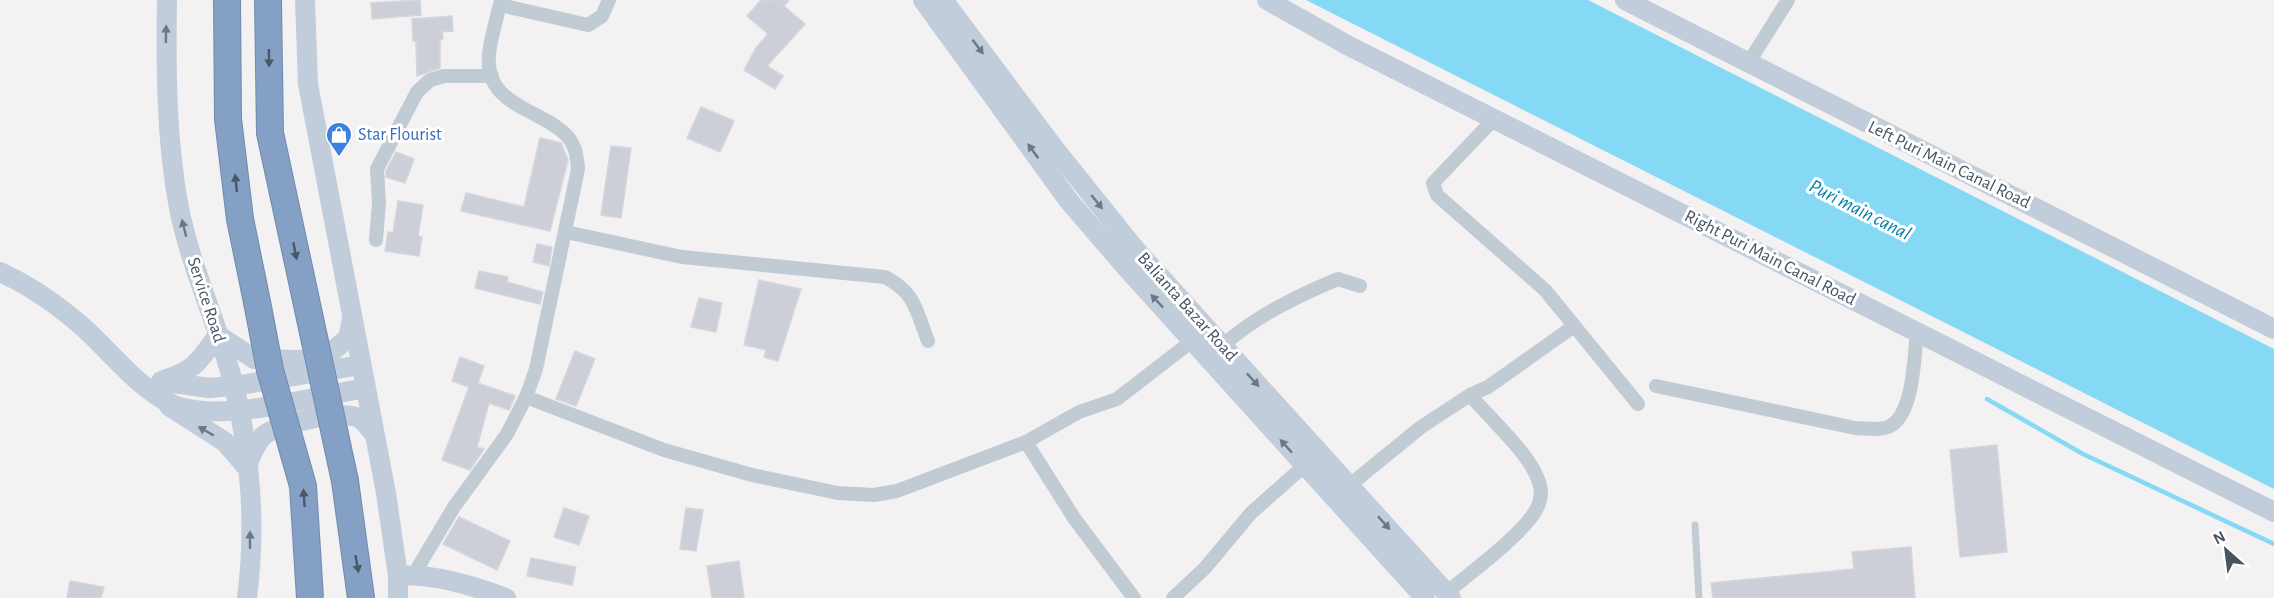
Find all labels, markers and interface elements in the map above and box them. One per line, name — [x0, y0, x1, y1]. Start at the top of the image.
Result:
one-way arrow — [161, 24, 171, 43]
one-way arrow — [971, 40, 983, 55]
one-way arrow — [264, 49, 274, 68]
street label: Left Puri Main Canal Road — [1865, 118, 2033, 212]
shop icon: Star Flourist — [324, 120, 354, 158]
place label: Star Flourist — [358, 126, 442, 144]
one-way arrow — [1027, 143, 1039, 158]
one-way arrow — [231, 173, 240, 192]
water label: Puri main canal — [1806, 176, 1914, 244]
one-way arrow — [1090, 194, 1102, 209]
street label: Right Puri Main Canal Road — [1681, 207, 1859, 309]
one-way arrow — [179, 218, 189, 237]
one-way arrow — [291, 241, 300, 260]
street label: Balianta Bazar Road — [1134, 249, 1240, 365]
street label: Service Road — [184, 255, 228, 345]
one-way arrow — [1150, 293, 1164, 308]
one-way arrow — [1246, 372, 1260, 387]
one-way arrow — [197, 426, 214, 436]
one-way arrow — [1279, 439, 1293, 454]
one-way arrow — [299, 488, 308, 507]
one-way arrow — [1377, 516, 1391, 531]
north arrow — [2196, 520, 2256, 580]
text: N — [2211, 528, 2228, 547]
one-way arrow — [245, 530, 255, 549]
one-way arrow — [353, 554, 362, 573]

